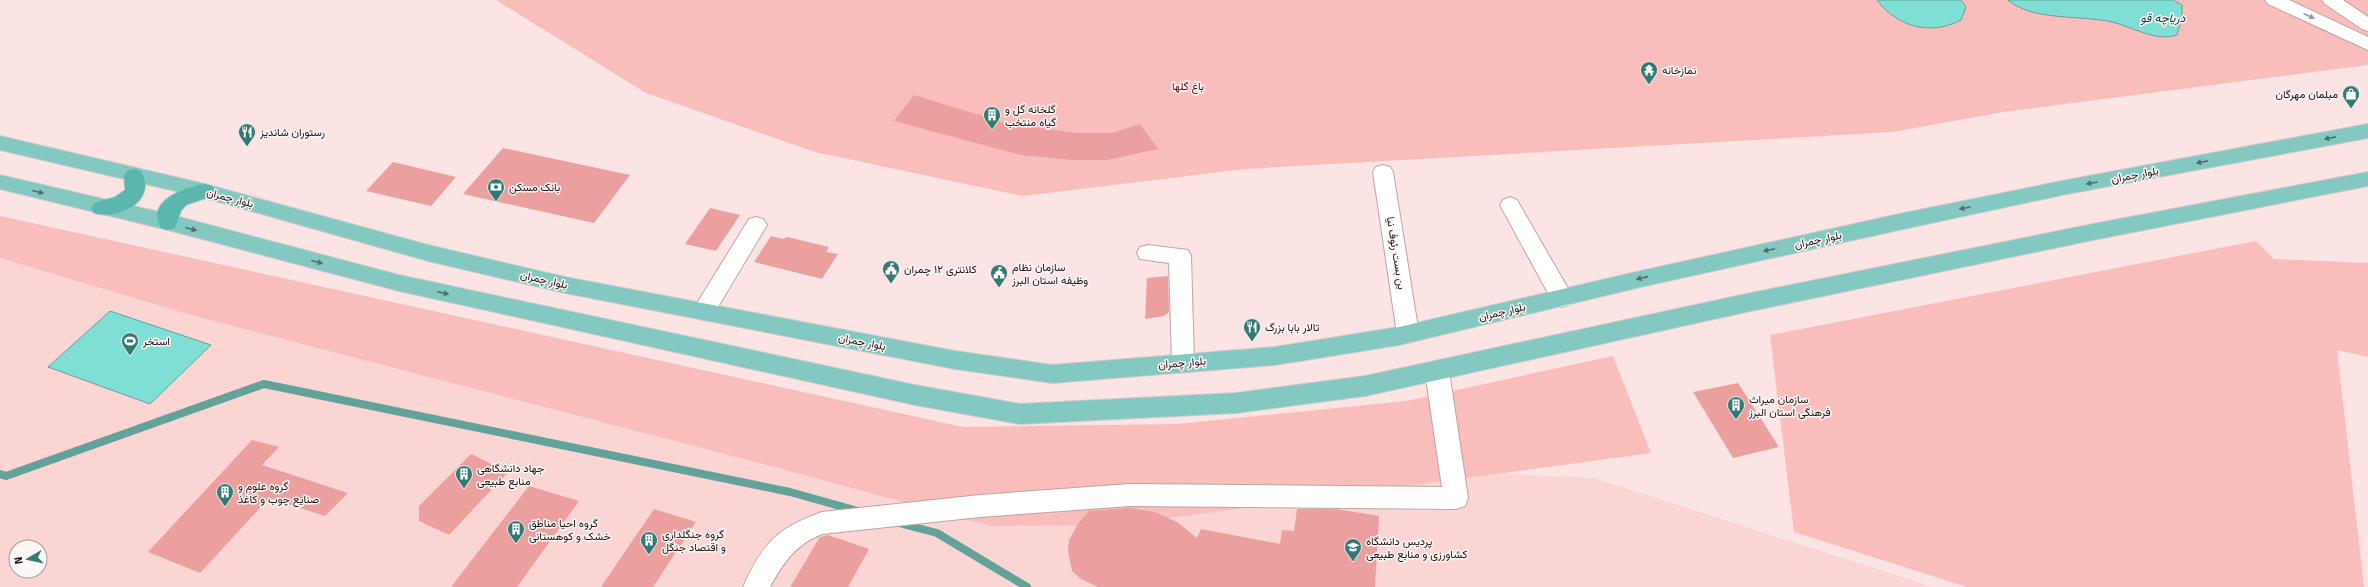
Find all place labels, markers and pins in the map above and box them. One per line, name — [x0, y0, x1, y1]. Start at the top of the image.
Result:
temple icon: نمازخانه — [1639, 60, 1659, 85]
place label: نمازخانه — [1662, 64, 1696, 77]
shop icon: مبلمان مهرگان — [2341, 84, 2361, 109]
place label: مبلمان مهرگان — [2276, 88, 2338, 101]
place label: گلخانه گل و گیاه منتخب — [1005, 103, 1056, 129]
building icon: گلخانه گل و گیاه منتخب — [982, 105, 1002, 130]
restaurant icon: رستوران شاندیز — [237, 122, 257, 147]
place label: رستوران شاندیز — [259, 126, 325, 139]
bank icon: بانک مسکن — [486, 177, 506, 202]
place label: بانک مسکن — [509, 181, 560, 194]
public building icon: کلانتری ۱۲ چمران — [881, 259, 901, 284]
place label: سازمان نظام وظیفه استان البرز — [1011, 261, 1088, 287]
place label: کلانتری ۱۲ چمران — [904, 263, 977, 277]
public building icon: سازمان نظام وظیفه استان البرز — [989, 263, 1009, 288]
restaurant icon: تالار بابا بزرگ — [1242, 317, 1262, 342]
place label: تالار بابا بزرگ — [1265, 321, 1320, 334]
sports icon: استخر — [120, 331, 140, 356]
place label: استخر — [142, 335, 170, 348]
place label: سازمان میراث فرهنگی استان البرز — [1748, 393, 1831, 419]
building icon: سازمان میراث فرهنگی استان البرز — [1726, 395, 1746, 420]
place label: جهاد دانشگاهی منابع طبیعی — [477, 462, 544, 489]
building icon: جهاد دانشگاهی منابع طبیعی — [454, 464, 474, 489]
place label: گروه علوم و صنایع چوب و کاغذ — [238, 480, 319, 507]
building icon: گروه علوم و صنایع چوب و کاغذ — [215, 482, 235, 507]
place label: گروه احیا مناطق خشک و کوهستانی — [529, 517, 611, 543]
building icon: گروه احیا مناطق خشک و کوهستانی — [506, 519, 526, 544]
place label: گروه جنگلداری و اقتصاد جنگل — [662, 528, 726, 554]
building icon: گروه جنگلداری و اقتصاد جنگل — [639, 530, 659, 555]
place label: پردیس دانشگاه کشاورزی و منابع طبیعی — [1366, 535, 1468, 562]
school or university icon: پردیس دانشگاه کشاورزی و منابع طبیعی — [1343, 537, 1363, 562]

